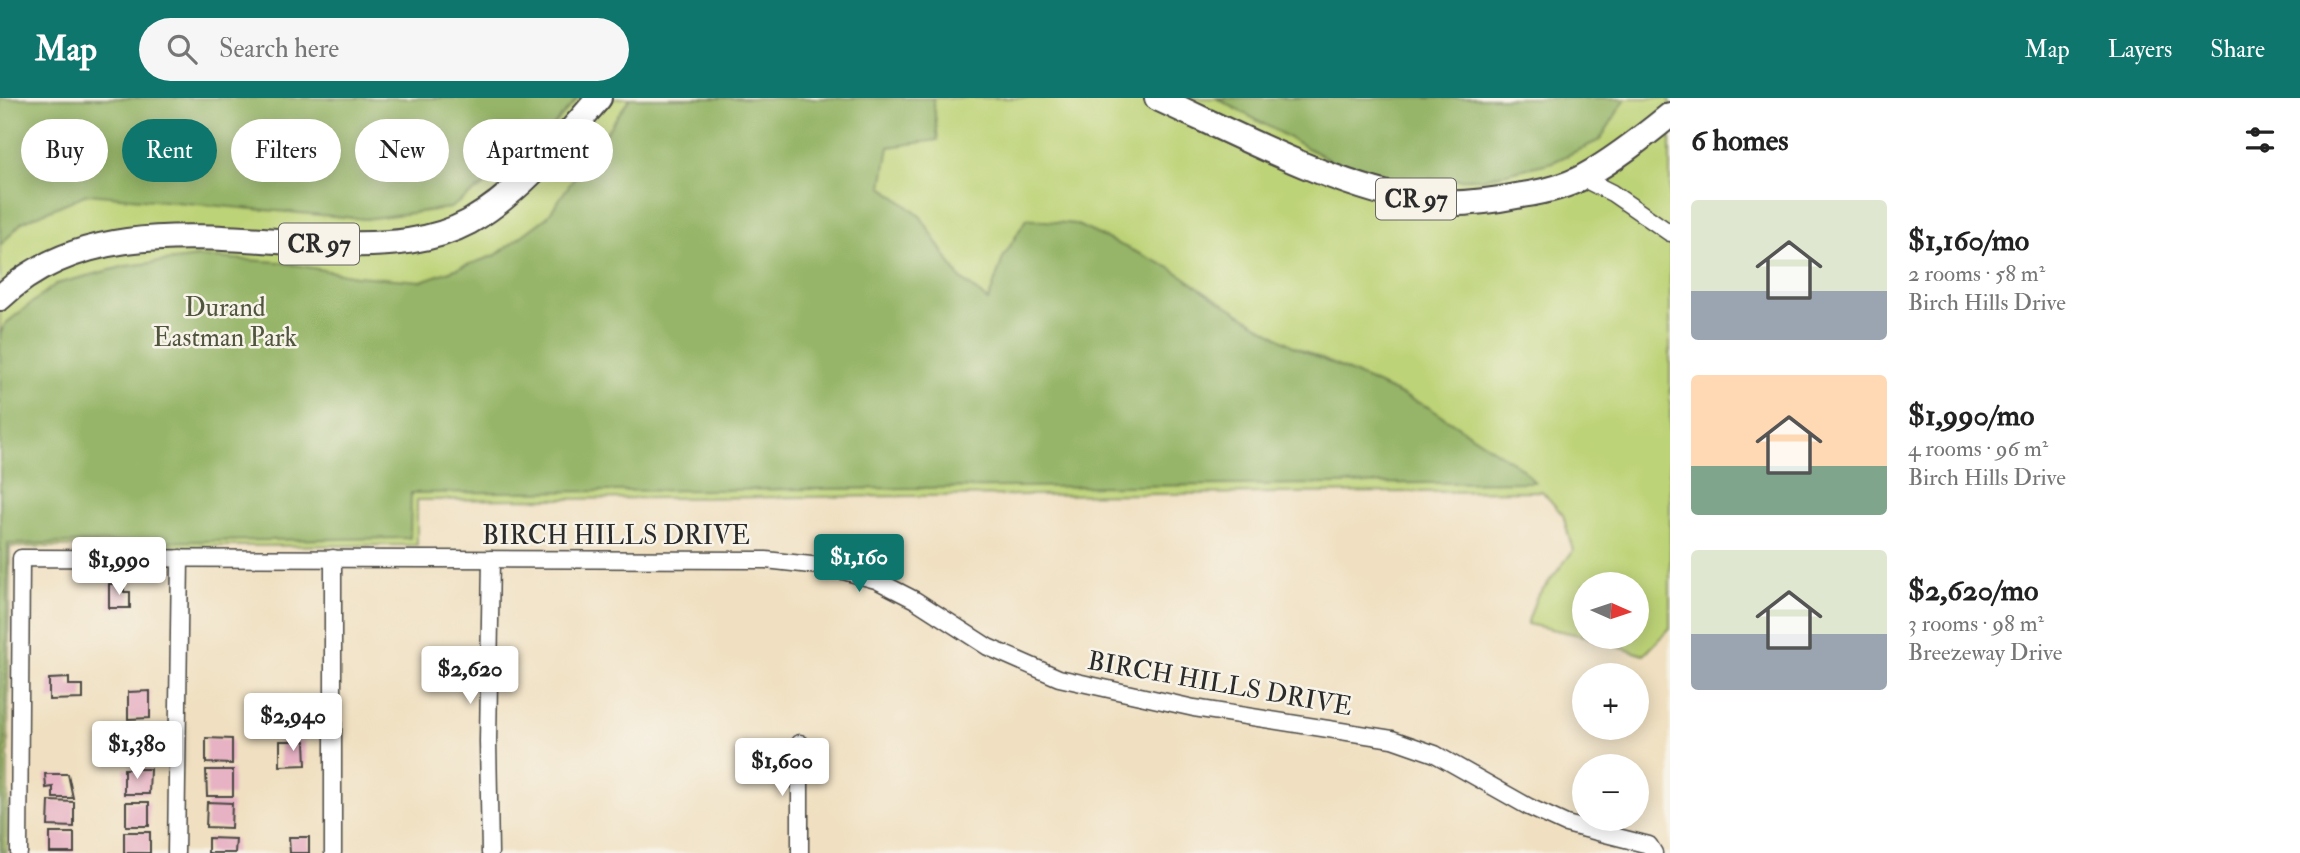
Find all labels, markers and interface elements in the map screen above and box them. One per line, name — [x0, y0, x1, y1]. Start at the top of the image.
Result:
search box — [139, 18, 629, 81]
text: Map — [35, 29, 97, 70]
icon: search — [163, 30, 201, 68]
text: Search here — [219, 33, 339, 65]
text: Map — [2025, 34, 2070, 65]
text: Layers — [2108, 34, 2172, 65]
text: Share — [2210, 34, 2265, 65]
chip: Buy — [21, 119, 108, 182]
chip: Rent — [122, 119, 217, 182]
chip: Filters — [231, 119, 341, 182]
chip: New — [355, 119, 449, 182]
chip: Apartment — [463, 119, 613, 182]
icon: filters — [2241, 121, 2279, 159]
text: 6 homes — [1691, 122, 1789, 159]
road number: CR 97 — [1376, 178, 1456, 220]
text: $1,160/mo — [1908, 222, 2029, 259]
road number: CR 97 — [279, 224, 359, 264]
icon: home — [1747, 228, 1831, 312]
text: 2 rooms · 58 m² — [1908, 259, 2045, 288]
text: Birch Hills Drive — [1908, 288, 2066, 317]
park label: Durand Eastman Park — [153, 292, 297, 354]
text: $1,990/mo — [1908, 397, 2034, 434]
icon: home — [1747, 403, 1831, 487]
text: 4 rooms · 96 m² — [1908, 434, 2048, 463]
text: Birch Hills Drive — [1908, 463, 2066, 492]
street label: BIRCH HILLS DRIVE — [482, 520, 750, 552]
pin: $1,160 — [802, 534, 916, 594]
pin: $1,990 — [62, 538, 176, 597]
text: $1,160 — [830, 542, 888, 571]
text: $1,990 — [88, 545, 150, 574]
north arrow — [1572, 572, 1648, 649]
map controls — [1572, 572, 1649, 831]
text: $2,620/mo — [1908, 572, 2038, 609]
icon: home — [1747, 578, 1831, 662]
text: 3 rooms · 98 m² — [1908, 609, 2044, 638]
text: Breezeway Drive — [1908, 638, 2062, 667]
street label: BIRCH HILLS DRIVE — [1085, 645, 1355, 723]
pin: $2,620 — [413, 646, 527, 706]
text: $2,620 — [437, 654, 503, 683]
button: + — [1572, 663, 1649, 740]
pin: $2,940 — [236, 694, 350, 753]
text: $2,940 — [260, 701, 326, 730]
pin: $1,380 — [80, 722, 194, 781]
text: $1,380 — [108, 729, 166, 758]
pin: $1,600 — [725, 738, 839, 798]
text: $1,600 — [751, 746, 813, 775]
button: − — [1572, 754, 1649, 831]

